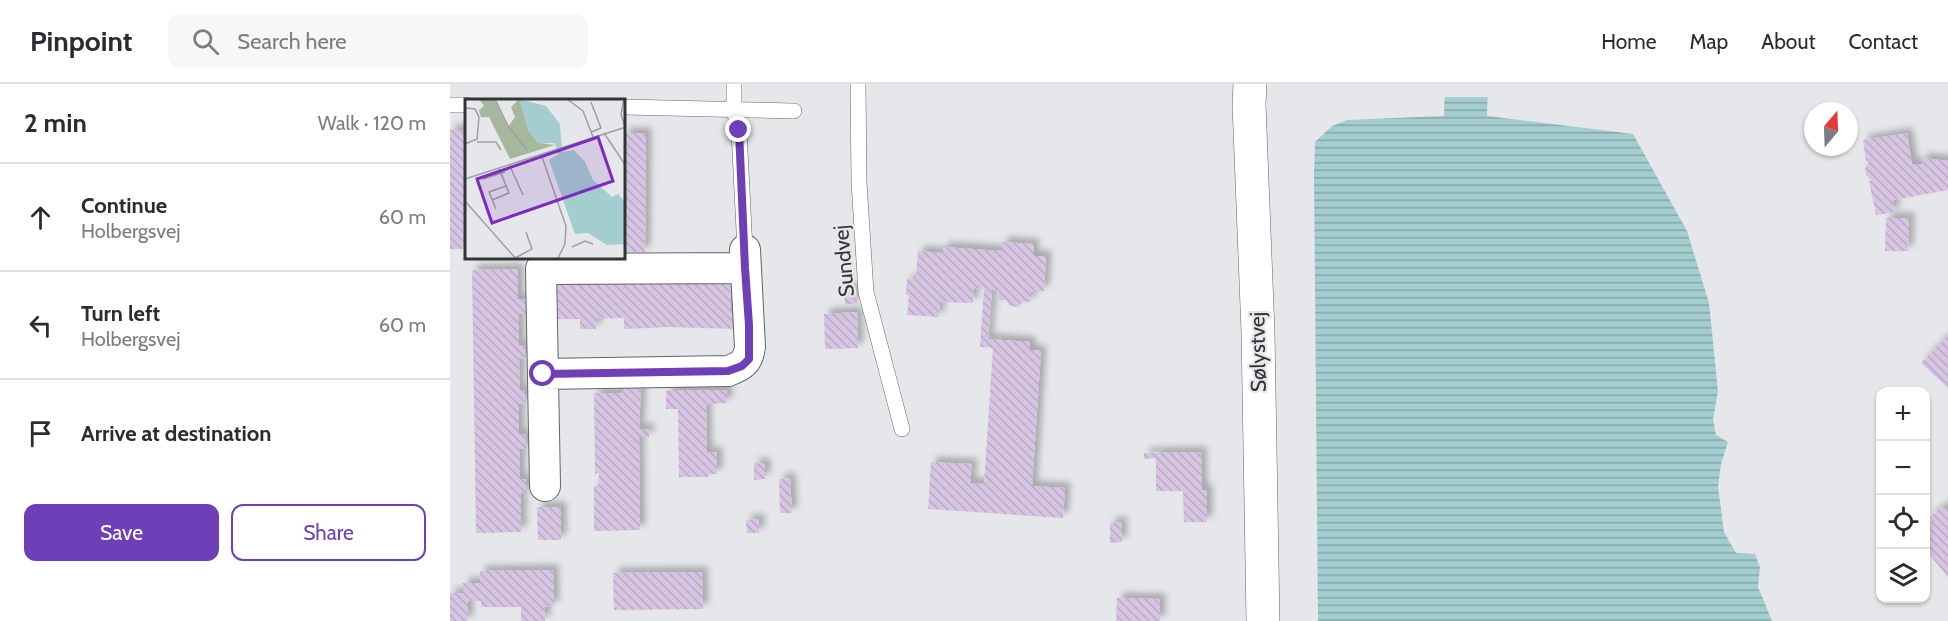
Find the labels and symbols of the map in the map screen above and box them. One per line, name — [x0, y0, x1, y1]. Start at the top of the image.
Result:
inset map — [465, 99, 626, 260]
north arrow — [1804, 102, 1858, 156]
route end — [725, 116, 751, 142]
street label: Sundvej — [828, 224, 860, 298]
street label: Sølystvej — [1244, 312, 1272, 392]
route start — [529, 360, 555, 386]

